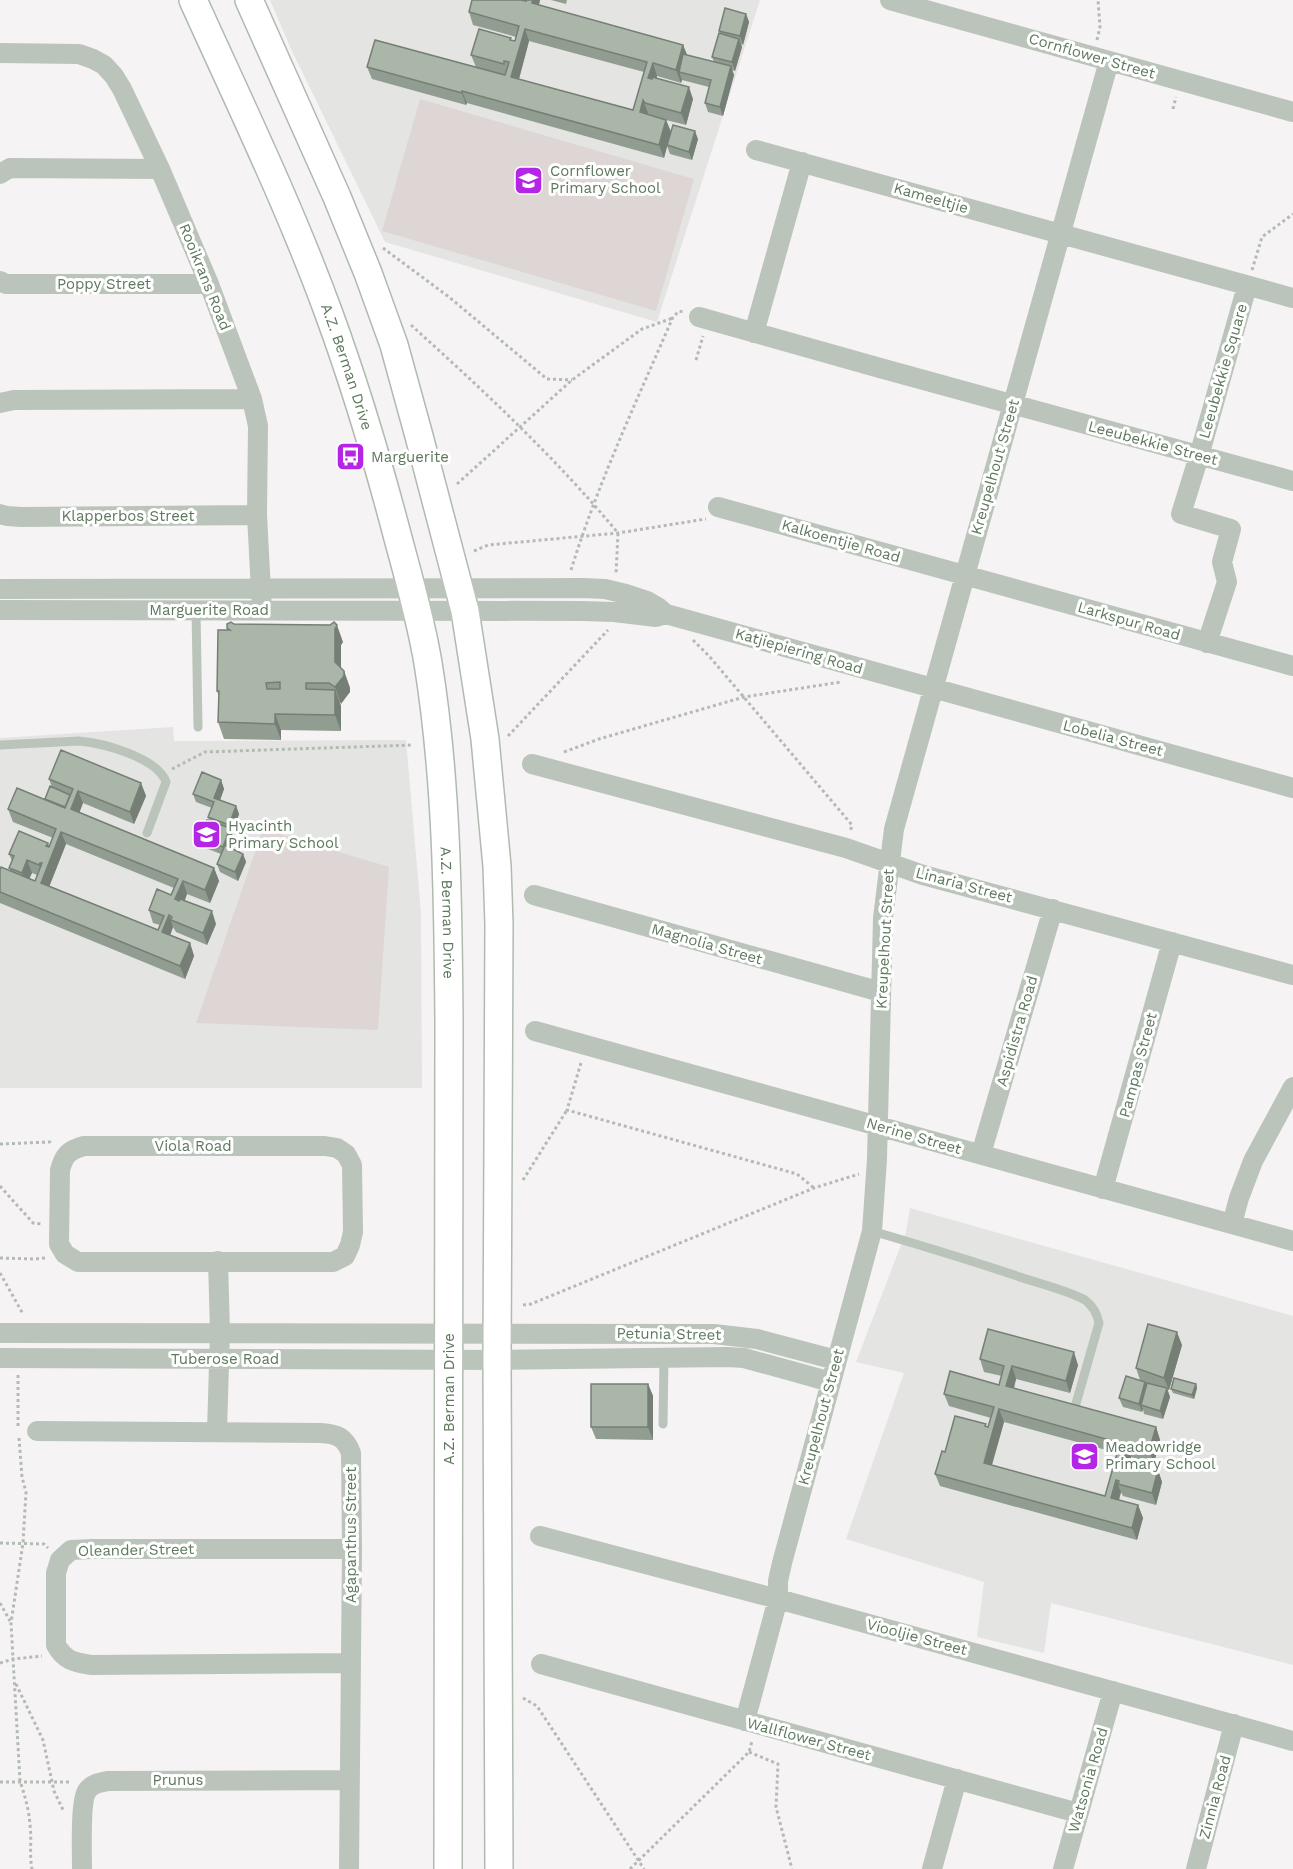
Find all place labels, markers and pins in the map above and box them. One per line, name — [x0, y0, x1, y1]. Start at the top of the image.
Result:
place label: Cornflower Primary School — [550, 162, 661, 197]
school or university icon: Cornflower Primary School — [513, 164, 545, 196]
bus stop icon: Marguerite — [334, 441, 366, 473]
place label: Marguerite — [371, 448, 449, 466]
place label: Hyacinth Primary School — [228, 817, 339, 852]
school or university icon: Hyacinth Primary School — [191, 819, 223, 851]
place label: Meadowridge Primary School — [1105, 1438, 1216, 1473]
school or university icon: Meadowridge Primary School — [1068, 1440, 1100, 1472]

